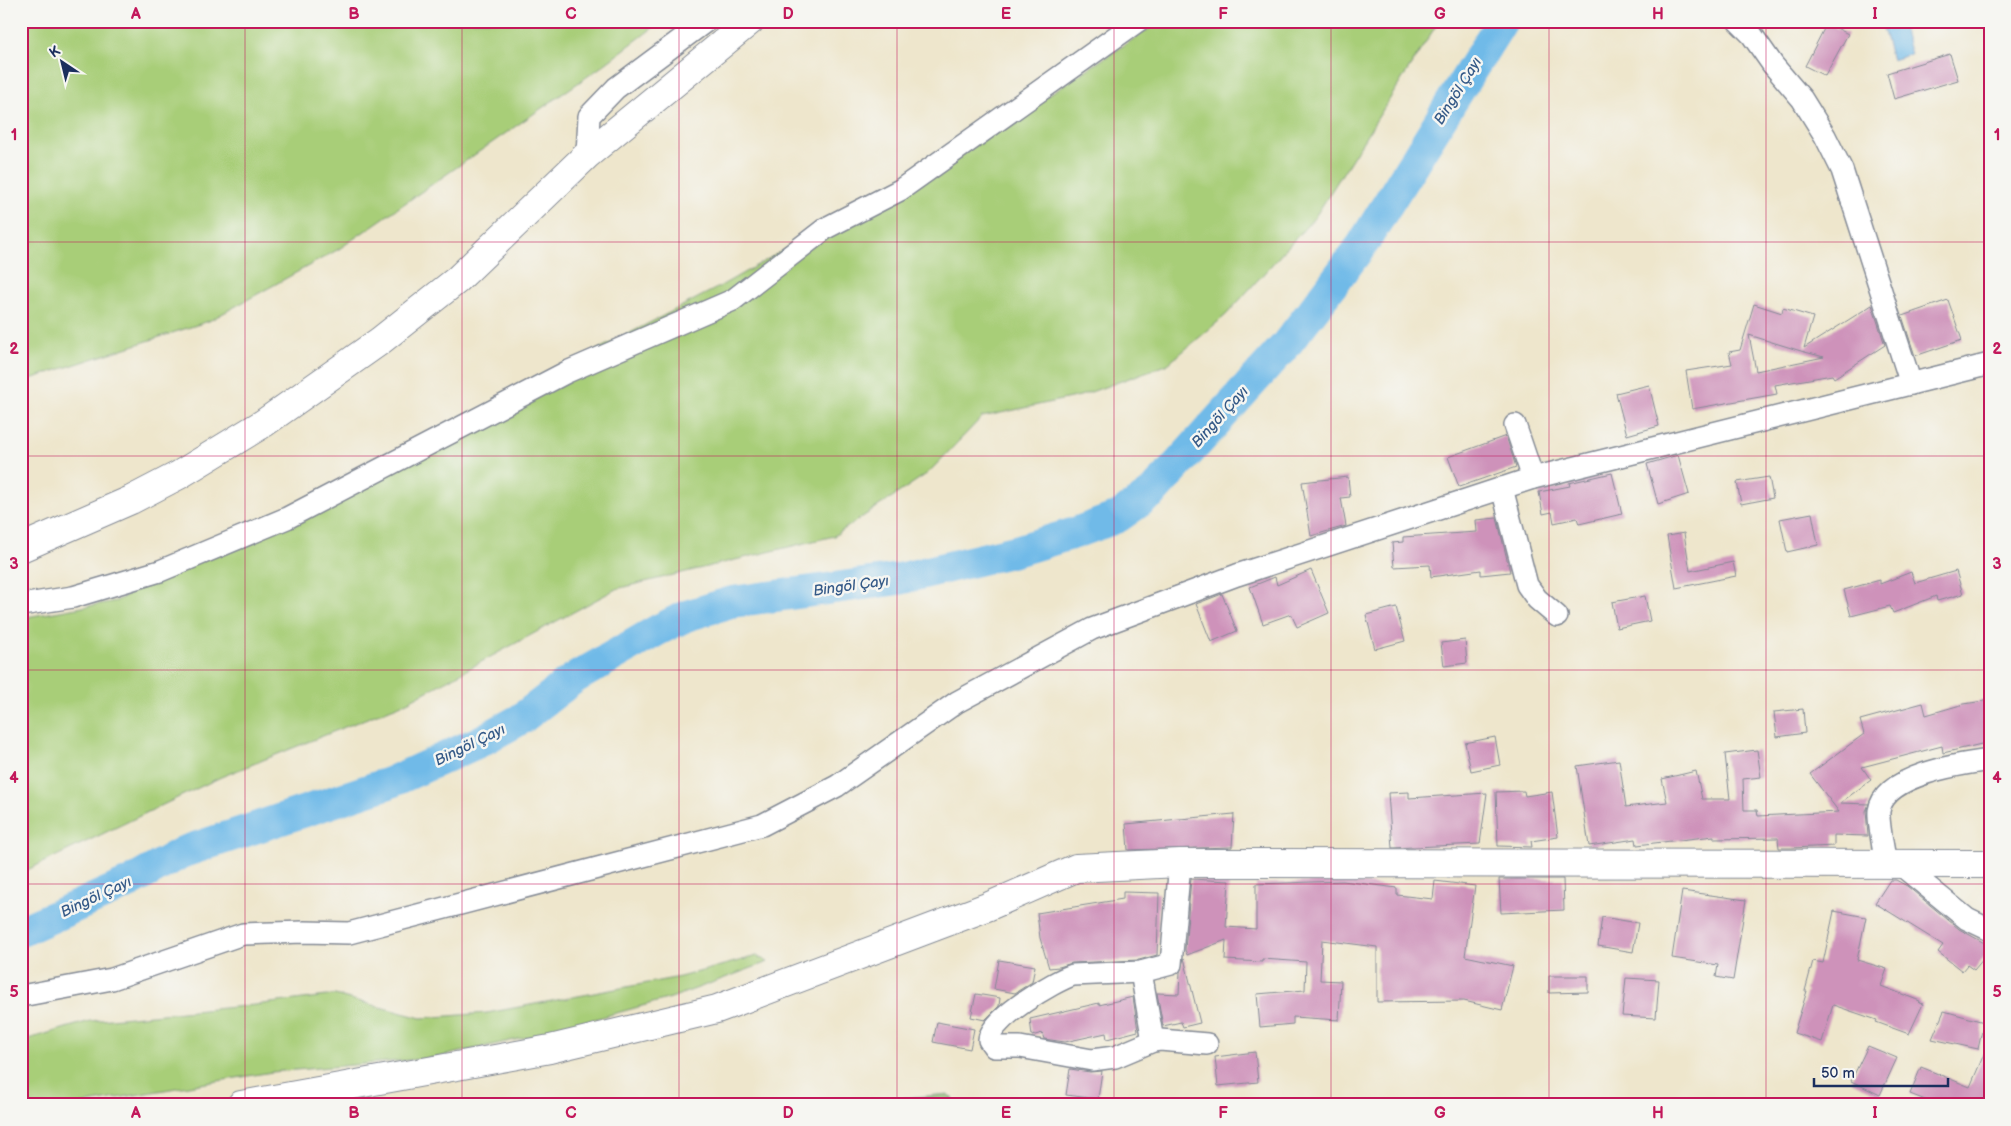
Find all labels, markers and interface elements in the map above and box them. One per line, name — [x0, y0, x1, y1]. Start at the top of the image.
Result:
text: A — [130, 5, 141, 24]
text: B — [348, 5, 360, 24]
text: C — [565, 5, 577, 24]
text: D — [782, 5, 794, 24]
text: E — [1001, 5, 1011, 24]
text: F — [1218, 5, 1228, 24]
text: G — [1434, 5, 1446, 24]
text: H — [1652, 5, 1664, 24]
text: I — [1872, 5, 1878, 24]
north arrow — [38, 38, 88, 88]
text: K — [46, 42, 64, 61]
water label: Bingöl Çayı — [1430, 53, 1486, 128]
text: 1 — [11, 126, 17, 145]
text: 1 — [1994, 126, 2000, 145]
text: 2 — [9, 340, 19, 359]
text: 2 — [1992, 340, 2002, 359]
water label: Bingöl Çayı — [1188, 382, 1253, 452]
text: 3 — [9, 555, 19, 574]
text: 3 — [1992, 555, 2002, 574]
water label: Bingöl Çayı — [812, 571, 890, 601]
water label: Bingöl Çayı — [432, 720, 509, 770]
text: 4 — [9, 769, 19, 788]
text: 4 — [1992, 769, 2002, 788]
water label: Bingöl Çayı — [58, 872, 135, 922]
text: 5 — [9, 983, 19, 1002]
text: 5 — [1992, 983, 2002, 1002]
scale bar — [1814, 1056, 1947, 1088]
text: 50 m — [1821, 1064, 1855, 1083]
text: A — [130, 1104, 141, 1123]
text: B — [348, 1104, 360, 1123]
text: C — [565, 1104, 577, 1123]
text: D — [782, 1104, 794, 1123]
text: E — [1001, 1104, 1011, 1123]
text: F — [1218, 1104, 1228, 1123]
text: G — [1434, 1104, 1446, 1123]
text: H — [1652, 1104, 1664, 1123]
text: I — [1872, 1104, 1878, 1123]

